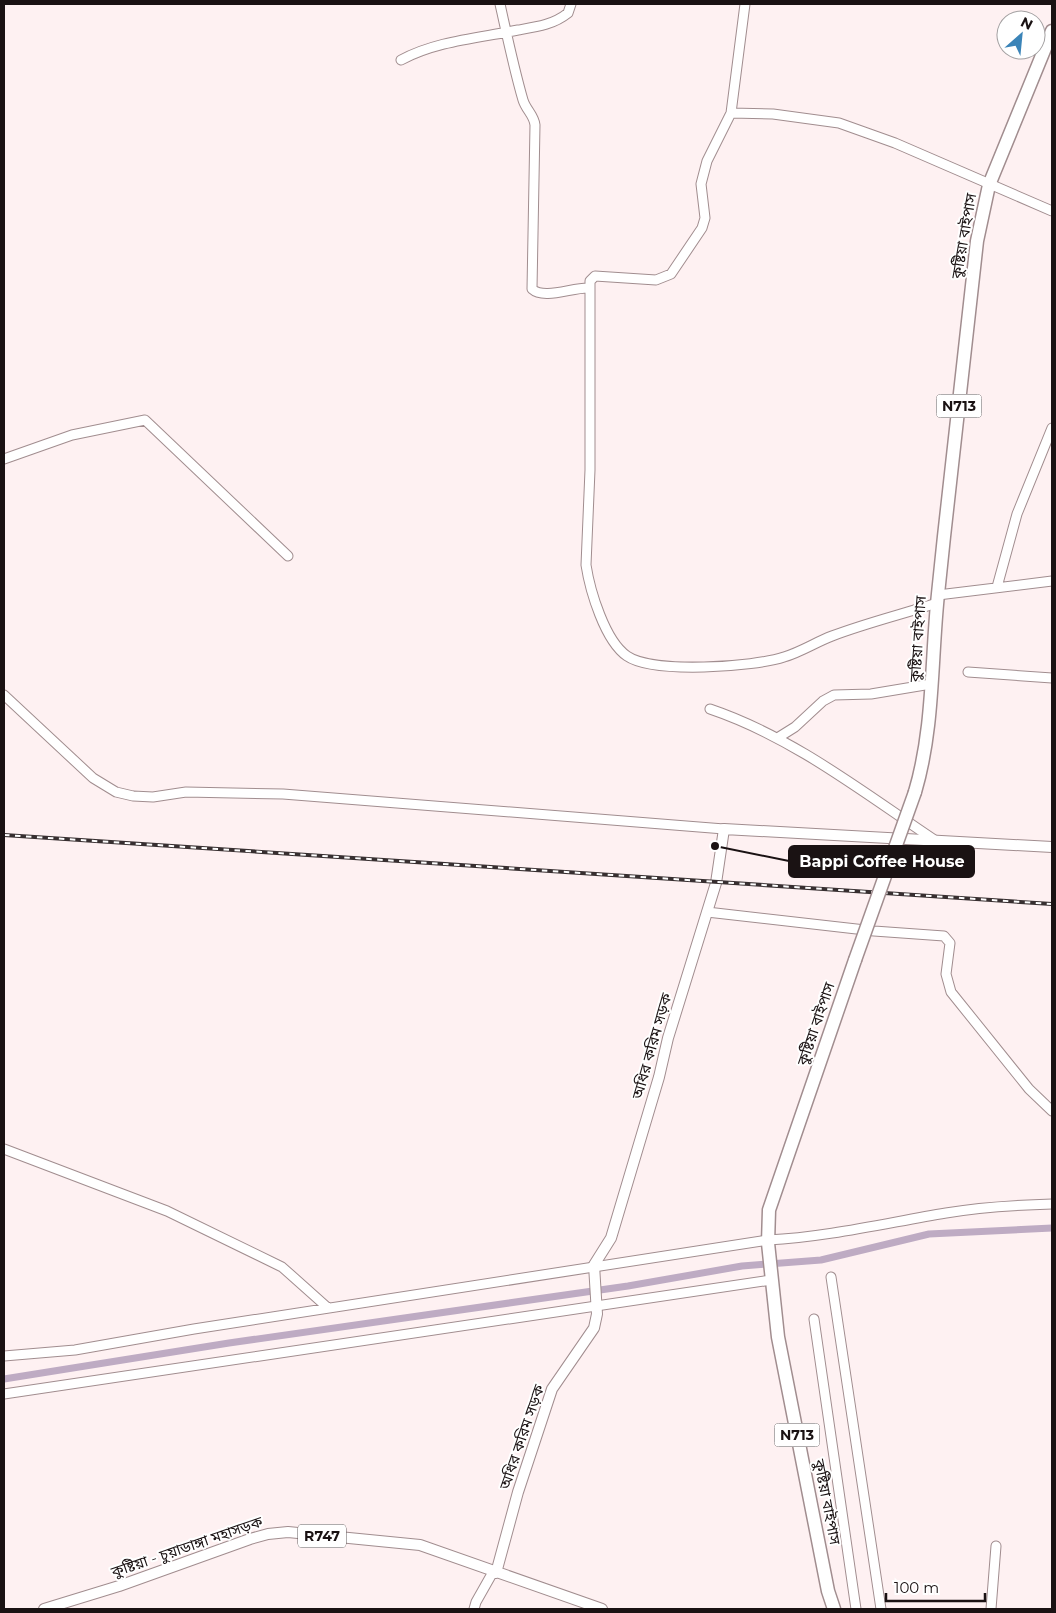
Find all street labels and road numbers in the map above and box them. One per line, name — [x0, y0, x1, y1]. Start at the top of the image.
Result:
street label: কুষ্টিয়া বাইপাস — [946, 191, 980, 281]
road number: N713 — [936, 394, 982, 418]
street label: কুষ্টিয়া বাইপাস — [905, 595, 930, 684]
street label: কুষ্টিয়া বাইপাস — [792, 979, 839, 1069]
street label: অধির করিম সড়ক — [627, 990, 676, 1102]
street label: অধির করিম সড়ক — [494, 1381, 549, 1493]
road number: N713 — [774, 1424, 820, 1446]
street label: কুষ্টিয়া বাইপাস — [810, 1457, 845, 1547]
street label: কুষ্টিয়া - চুয়াডাঙ্গা মহাসড়ক — [108, 1511, 266, 1582]
road number: R747 — [298, 1524, 346, 1548]

